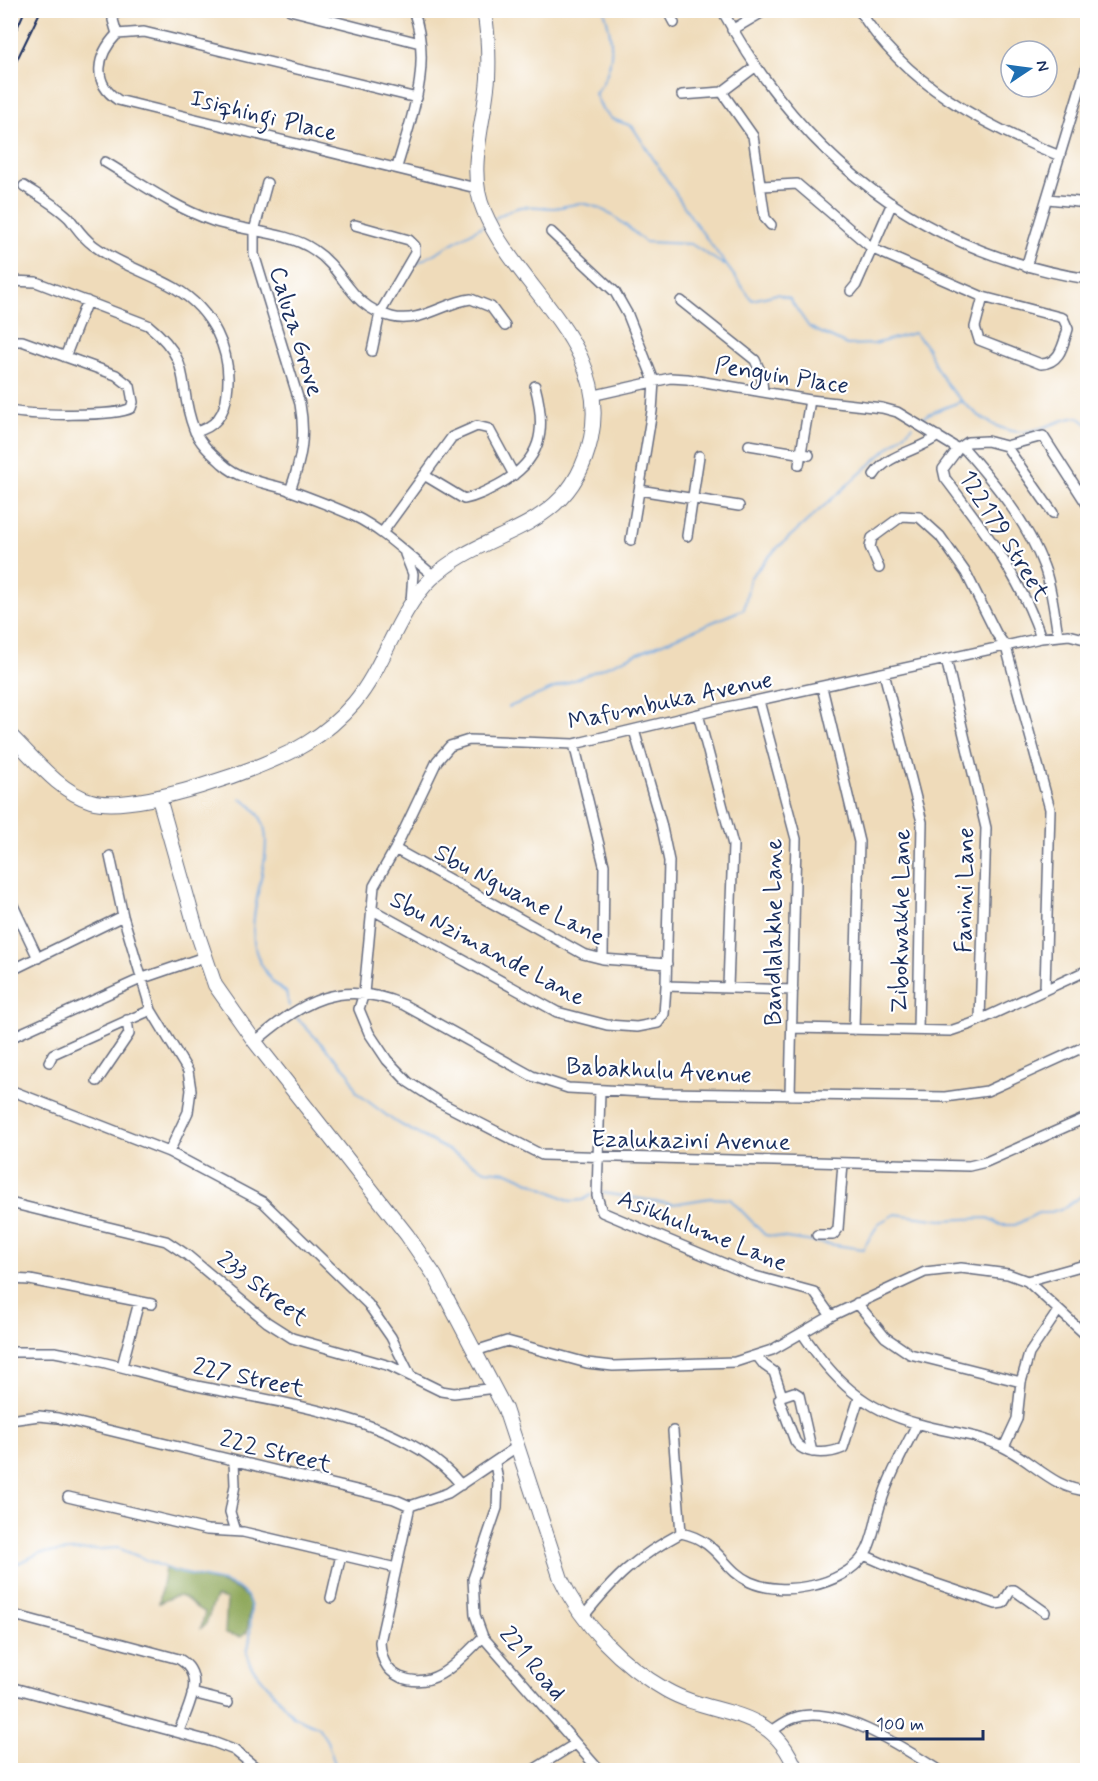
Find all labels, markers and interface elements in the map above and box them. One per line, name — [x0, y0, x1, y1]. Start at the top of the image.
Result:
north arrow — [999, 39, 1059, 99]
text: N — [1031, 58, 1054, 74]
street label: Isiqhingi Place — [186, 83, 340, 153]
street label: Caluza Grove — [261, 263, 330, 400]
street label: Penguin Place — [712, 351, 851, 404]
street label: 122179 Street — [951, 465, 1056, 607]
street label: Mafumbuka Avenue — [565, 665, 775, 738]
street label: Fanini Lane — [949, 827, 982, 953]
street label: Zibokwakhe Lane — [884, 829, 919, 1013]
street label: Sbu Ngwane Lane — [429, 837, 610, 953]
street label: Bandlalakhe Lane — [759, 838, 790, 1026]
street label: Sbu Nzimande Lane — [384, 885, 590, 1014]
street label: Babakhulu Avenue — [565, 1051, 753, 1092]
street label: Ezalukazini Avenue — [591, 1124, 791, 1159]
street label: Asikhulume Lane — [613, 1183, 792, 1280]
street label: 233 Street — [210, 1245, 314, 1334]
street label: 227 Street — [190, 1352, 307, 1405]
street label: 222 Street — [217, 1424, 335, 1481]
street label: 221 Road — [492, 1620, 572, 1708]
scale bar — [867, 1703, 982, 1741]
text: 100 m — [876, 1713, 924, 1737]

